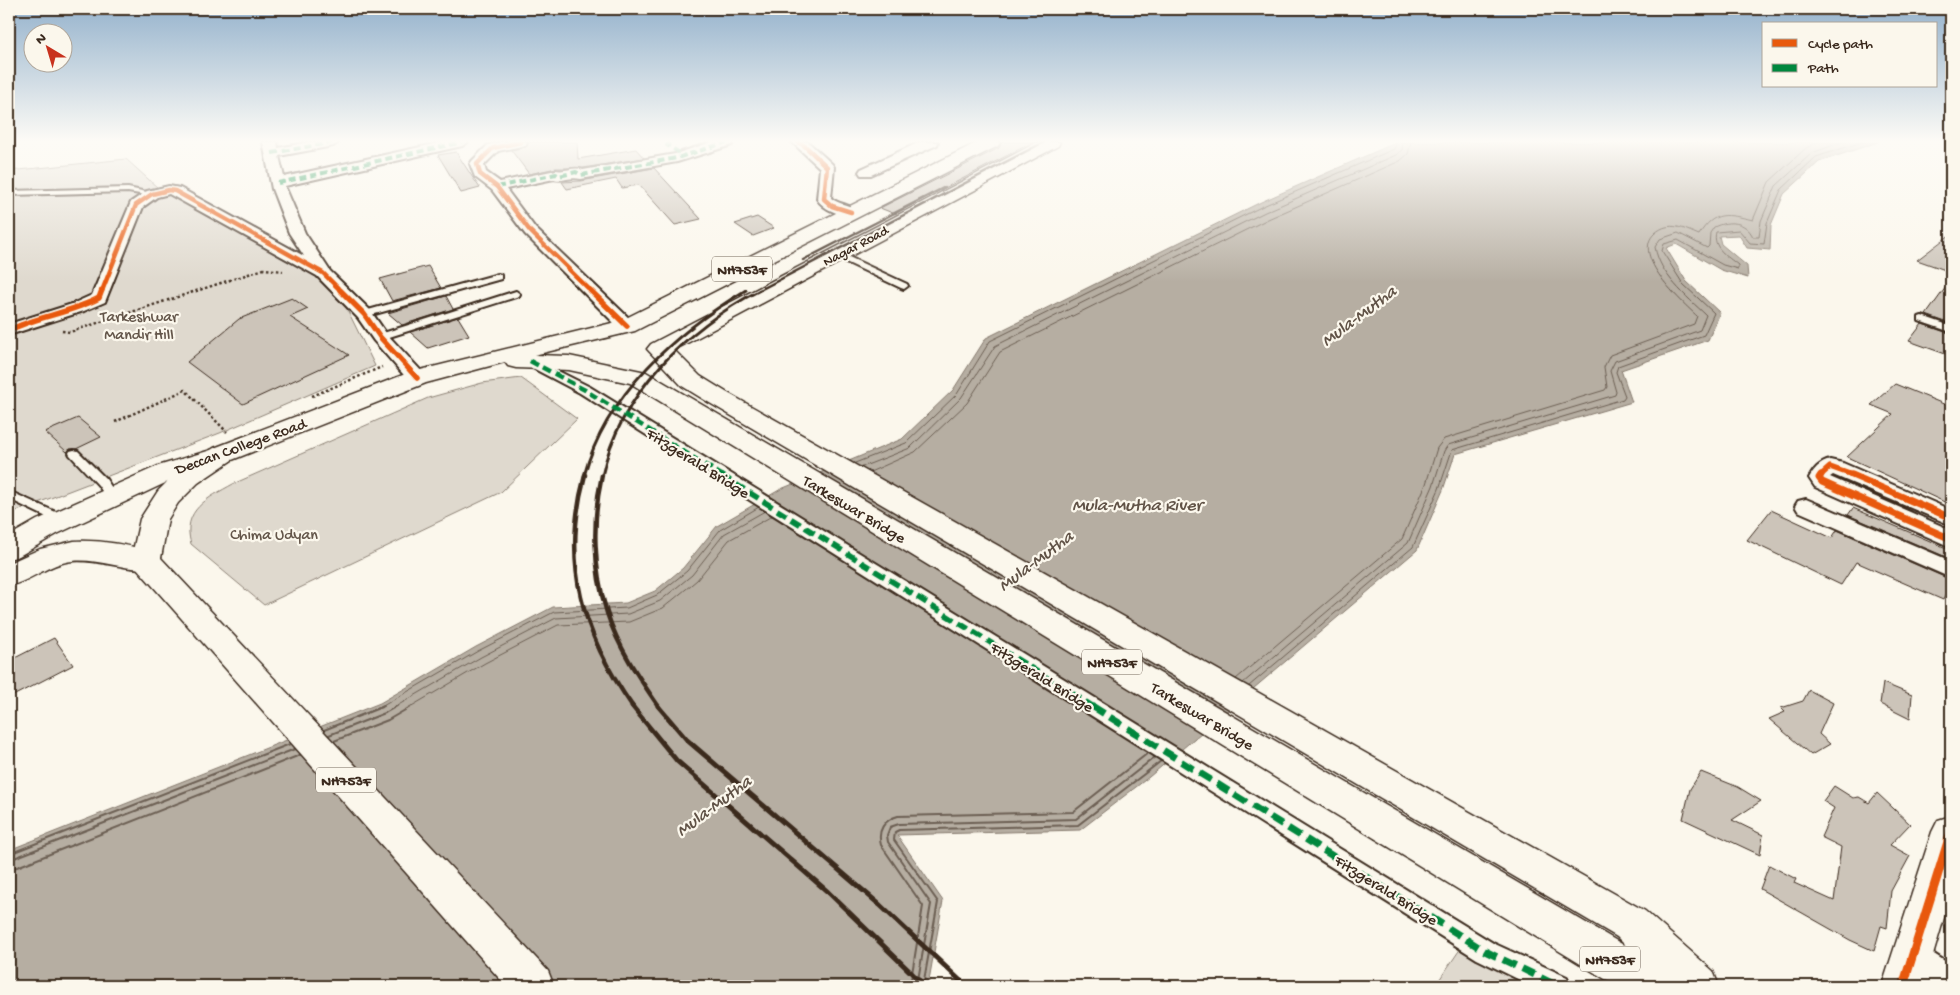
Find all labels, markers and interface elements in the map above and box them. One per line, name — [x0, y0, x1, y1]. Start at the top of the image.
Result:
north arrow — [22, 22, 72, 72]
legend — [1762, 22, 1938, 88]
text: N — [33, 30, 50, 49]
text: Cycle path — [1808, 36, 1873, 54]
text: Path — [1807, 60, 1839, 78]
street label: Nagar Road — [821, 222, 893, 271]
road number: NH753F — [712, 256, 772, 282]
water label: Mula-Mutha — [1318, 281, 1402, 352]
park label: Tarkeshwar Mandir Hill — [99, 309, 179, 346]
street label: Deccan College Road — [172, 415, 311, 481]
street label: Fitzgerald Bridge — [641, 425, 753, 505]
street label: Tarkeswar Bridge — [797, 472, 909, 550]
water label: Mula-Mutha River — [1072, 496, 1205, 517]
water label: Mula-Mutha — [995, 526, 1079, 597]
park label: Chima Udyan — [230, 527, 318, 546]
street label: Fitzgerald Bridge — [985, 639, 1097, 719]
road number: NH753F — [1082, 650, 1142, 674]
street label: Tarkeswar Bridge — [1145, 679, 1257, 757]
road number: NH753F — [316, 768, 376, 792]
water label: Mula-Mutha — [673, 771, 757, 842]
street label: Fitzgerald Bridge — [1329, 852, 1441, 932]
road number: NH753F — [1580, 946, 1640, 972]

